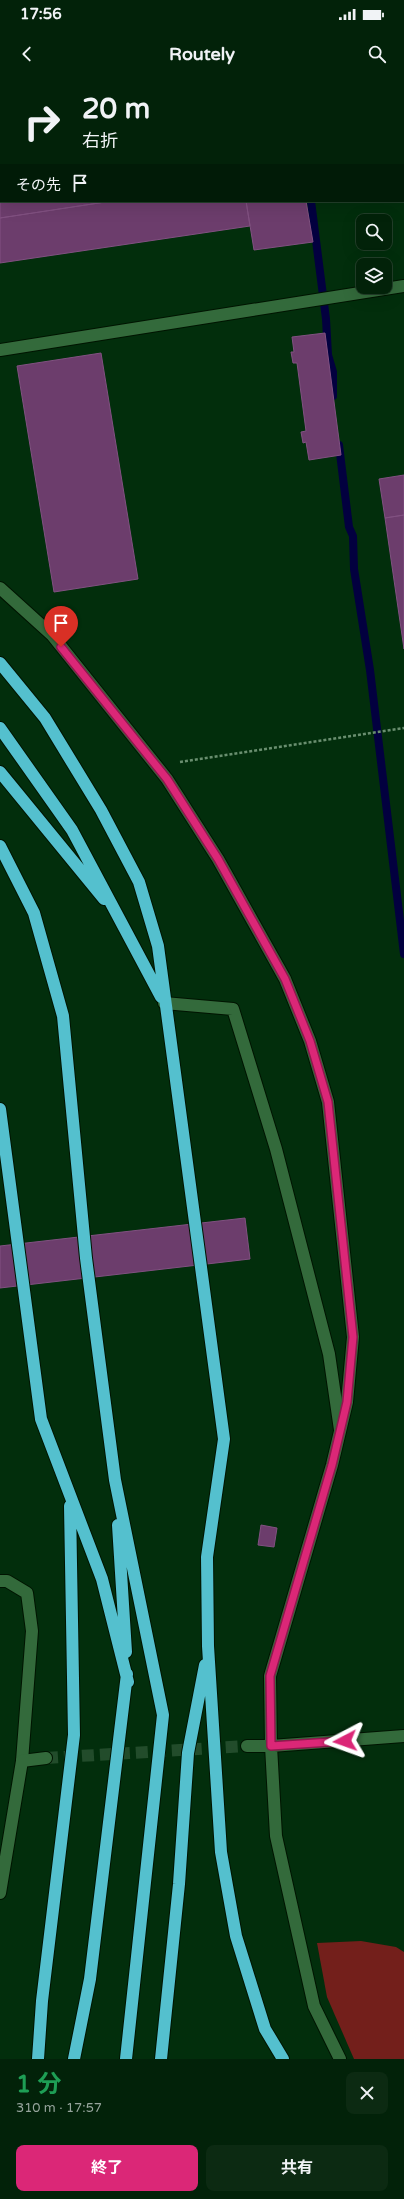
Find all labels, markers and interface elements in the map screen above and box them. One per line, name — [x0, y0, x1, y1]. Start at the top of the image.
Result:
text: 17:56 — [20, 5, 62, 23]
icon: back — [16, 43, 38, 65]
text: Routely — [169, 43, 235, 65]
icon: search — [366, 43, 388, 65]
text: 20 m — [82, 92, 150, 126]
icon: right — [16, 96, 68, 148]
text: 右折 — [82, 130, 118, 152]
icon: arrive — [69, 172, 91, 194]
text: その先 — [16, 176, 61, 194]
map controls — [356, 214, 392, 294]
button: search — [356, 214, 392, 250]
button: layers — [356, 258, 392, 294]
pin — [44, 606, 78, 647]
icon: arrive — [50, 612, 72, 634]
position arrow — [324, 1720, 366, 1762]
text: 1 分 — [16, 2070, 61, 2099]
button: close — [346, 2072, 388, 2114]
text: 310 m · 17:57 — [16, 2100, 102, 2116]
button: 終了 — [16, 2145, 198, 2191]
button: 共有 — [206, 2145, 388, 2191]

